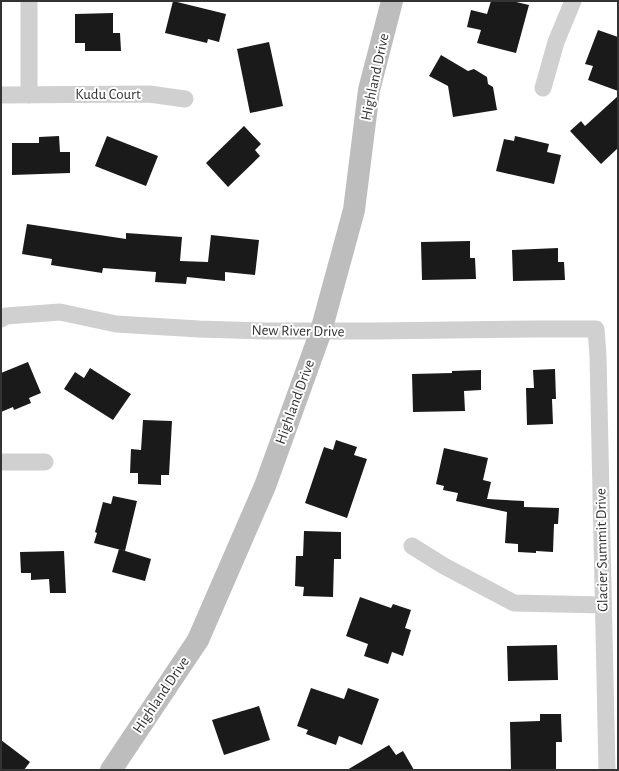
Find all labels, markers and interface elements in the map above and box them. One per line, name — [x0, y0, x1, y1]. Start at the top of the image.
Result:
street label: Highland Drive — [358, 32, 392, 122]
street label: Kudu Court — [75, 87, 141, 102]
street label: New River Drive — [251, 323, 345, 339]
street label: Highland Drive — [273, 358, 317, 446]
street label: Glacier Summit Drive — [593, 488, 611, 612]
street label: Highland Drive — [130, 654, 192, 736]

